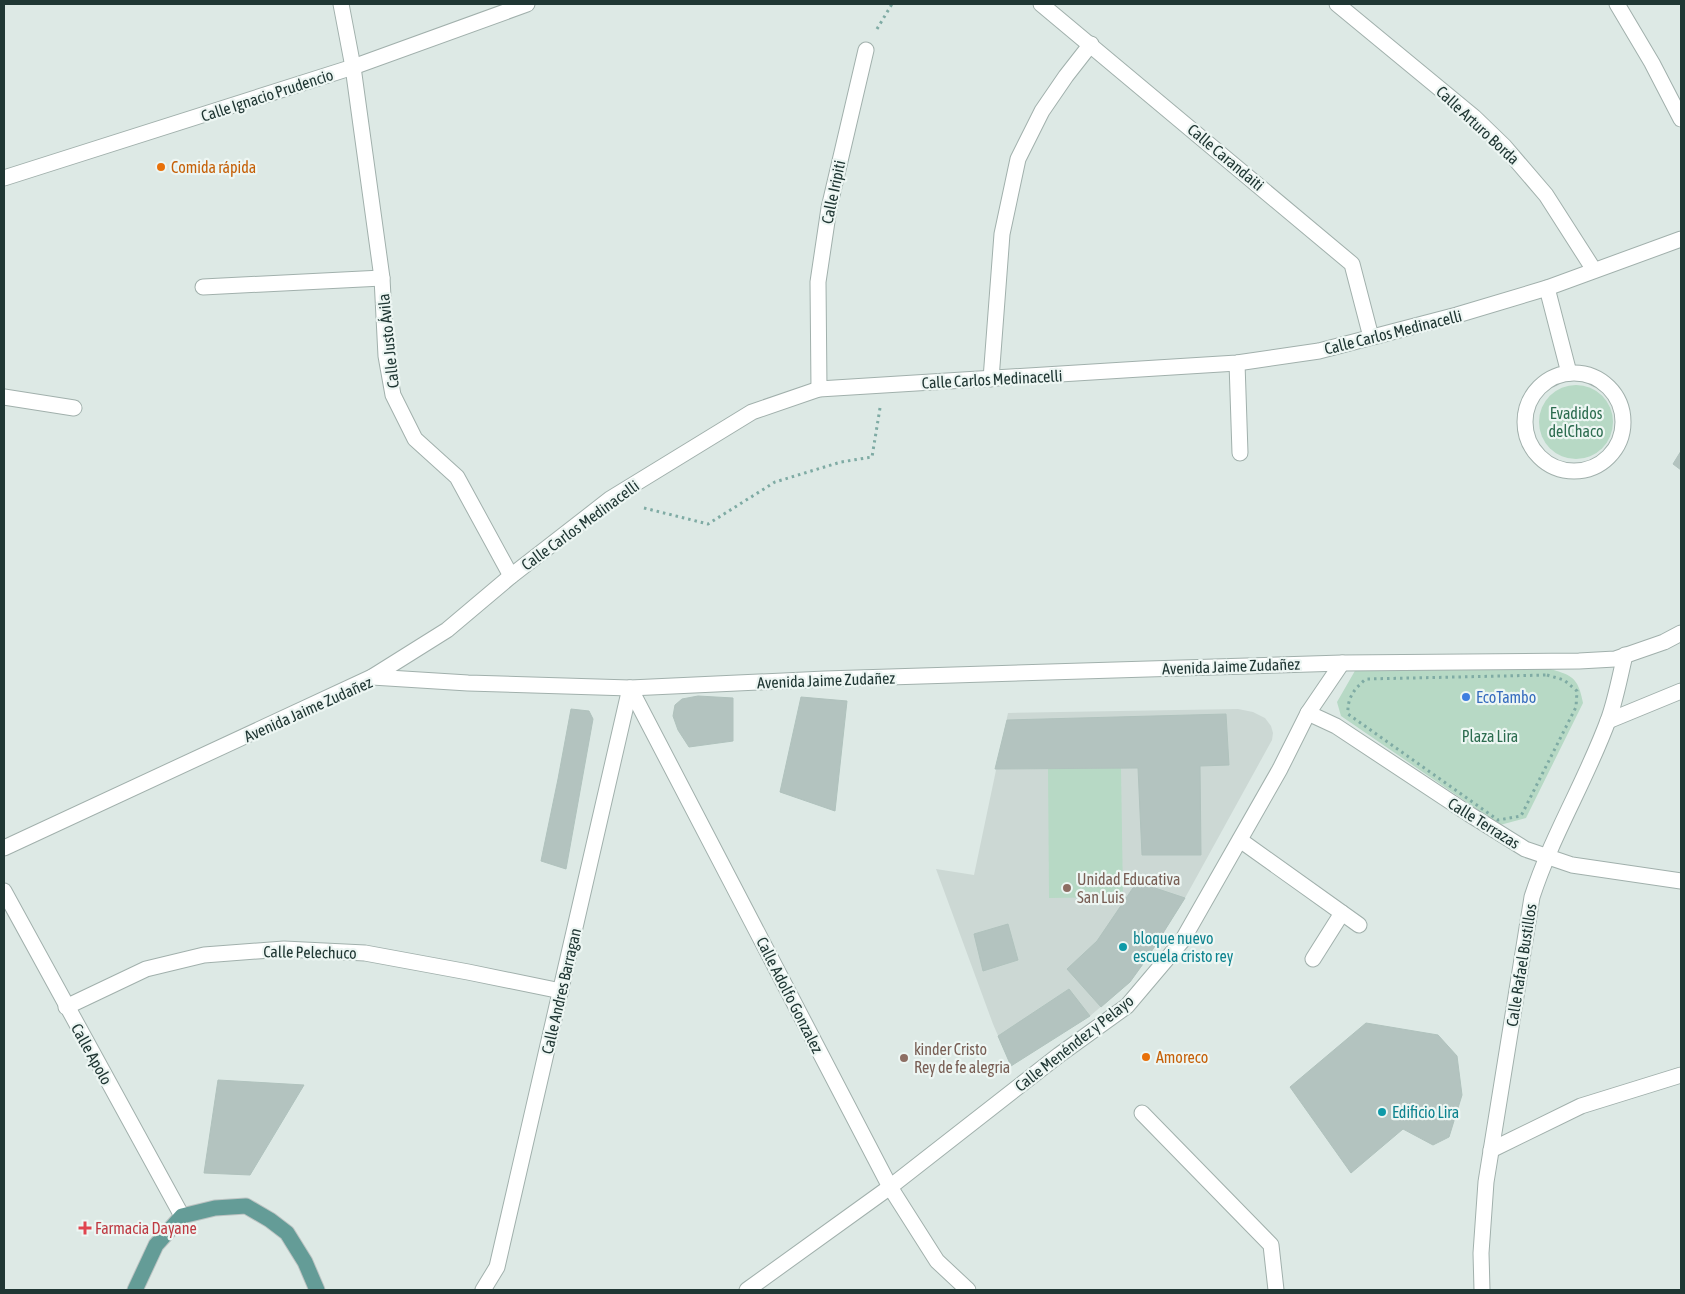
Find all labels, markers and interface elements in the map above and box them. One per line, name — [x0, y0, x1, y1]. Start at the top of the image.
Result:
street label: Calle Ignacio Prudencio — [199, 65, 336, 126]
street label: Calle Arturo Borda — [1433, 82, 1523, 168]
street label: Calle Carandaiti — [1184, 120, 1268, 194]
place label: Comida rápida — [171, 158, 256, 177]
street label: Calle Iripiti — [817, 159, 849, 226]
marker: Comida rápida — [155, 161, 167, 173]
street label: Calle Justo Ávila — [374, 293, 402, 389]
street label: Calle Carlos Medinacelli — [1322, 306, 1464, 358]
street label: Calle Carlos Medinacelli — [921, 366, 1063, 392]
park label: Evadidos delChaco — [1549, 404, 1603, 440]
street label: Calle Carlos Medinacelli — [518, 476, 642, 574]
street label: Avenida Jaime Zudañez — [1162, 655, 1301, 677]
street label: Avenida Jaime Zudañez — [757, 669, 896, 691]
street label: Avenida Jaime Zudañez — [241, 673, 375, 745]
place label: EcoTambo — [1476, 688, 1536, 706]
marker: EcoTambo — [1460, 691, 1472, 703]
park label: Plaza Lira — [1462, 727, 1518, 745]
street label: Calle Terrazas — [1445, 794, 1523, 852]
place label: Unidad Educativa San Luis — [1077, 870, 1180, 906]
marker: Unidad Educativa San Luis — [1061, 882, 1073, 894]
street label: Calle Rafael Bustillos — [1502, 902, 1540, 1028]
street label: Calle Andres Barragan — [538, 926, 585, 1056]
place label: bloque nuevo escuela cristo rey — [1133, 929, 1234, 966]
street label: Calle Adolfo Gonzalez — [753, 934, 827, 1056]
marker: bloque nuevo escuela cristo rey — [1117, 941, 1129, 953]
street label: Calle Pelechuco — [263, 942, 357, 962]
street label: Calle Menéndez y Pelayo — [1011, 991, 1137, 1096]
street label: Calle Apolo — [67, 1020, 116, 1088]
place label: kinder Cristo Rey de fe alegria — [914, 1040, 1010, 1077]
place label: Amoreco — [1156, 1048, 1208, 1066]
marker: Amoreco — [1140, 1051, 1152, 1063]
marker: kinder Cristo Rey de fe alegria — [898, 1052, 910, 1064]
place label: Edificio Lira — [1392, 1103, 1459, 1121]
marker: Edificio Lira — [1376, 1106, 1388, 1118]
place label: Farmacia Dayane — [95, 1219, 197, 1238]
marker: Farmacia Dayane — [79, 1222, 91, 1234]

